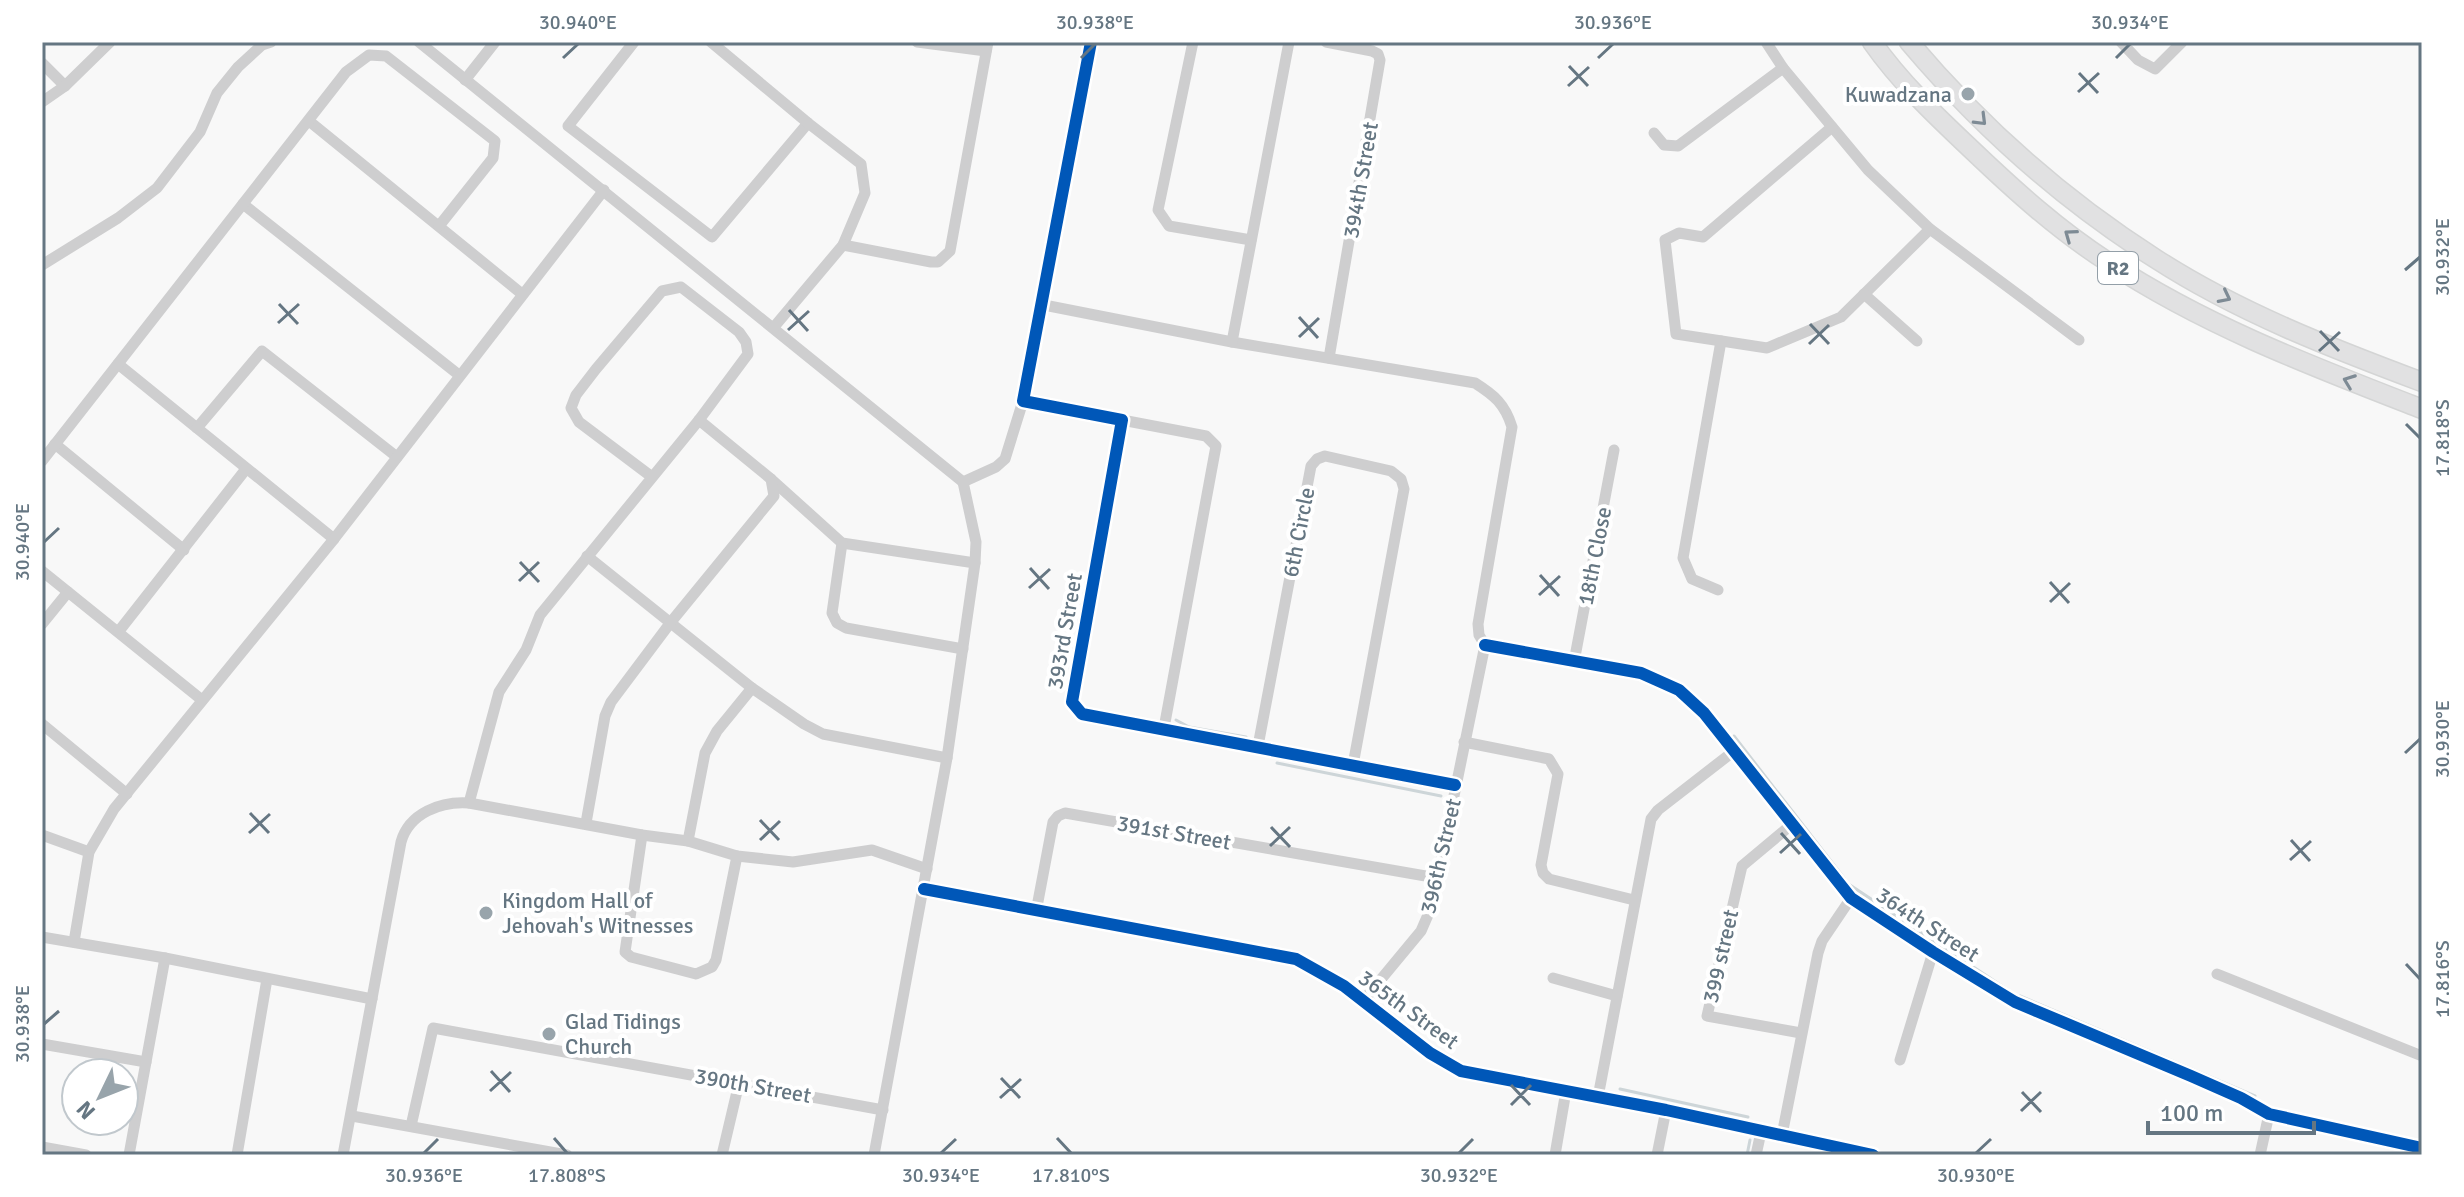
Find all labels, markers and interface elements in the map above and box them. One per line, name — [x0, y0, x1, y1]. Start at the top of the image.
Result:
text: 30.940°E — [539, 10, 617, 35]
text: 30.938°E — [1056, 10, 1134, 35]
text: 30.936°E — [1574, 10, 1652, 35]
text: 30.934°E — [2091, 10, 2169, 35]
place label: Kuwadzana — [1845, 81, 1952, 108]
marker: Kuwadzana — [1959, 85, 1977, 103]
one-way arrow — [1972, 111, 1986, 125]
street label: 394th Street — [1337, 120, 1384, 240]
text: 30.932°E — [2430, 218, 2455, 296]
one-way arrow — [2065, 230, 2079, 245]
road number: R2 — [2098, 252, 2138, 284]
one-way arrow — [2216, 288, 2231, 303]
one-way arrow — [2343, 374, 2357, 391]
text: 17.818°S — [2430, 399, 2455, 477]
street label: 6th Circle — [1277, 485, 1320, 579]
text: 30.940°E — [10, 503, 35, 581]
street label: 18th Close — [1572, 504, 1617, 608]
street label: 393rd Street — [1041, 571, 1088, 691]
text: 30.930°E — [2430, 700, 2455, 778]
street label: 396th Street — [1414, 796, 1467, 916]
street label: 391st Street — [1115, 809, 1233, 856]
street label: 364th Street — [1871, 881, 1985, 968]
place label: Kingdom Hall of Jehovah's Witnesses — [502, 887, 693, 939]
marker: Kingdom Hall of Jehovah's Witnesses — [477, 904, 495, 922]
street label: 399 street — [1697, 906, 1744, 1006]
text: 17.816°S — [2430, 940, 2455, 1018]
street label: 365th Street — [1353, 964, 1464, 1055]
text: 30.938°E — [10, 985, 35, 1063]
place label: Glad Tidings Church — [565, 1008, 681, 1060]
marker: Glad Tidings Church — [540, 1025, 558, 1043]
north arrow — [60, 1057, 140, 1137]
street label: 390th Street — [693, 1062, 813, 1109]
scale bar — [2148, 1085, 2314, 1135]
text: N — [71, 1095, 101, 1125]
text: 100 m — [2160, 1098, 2223, 1128]
text: 30.936°E — [385, 1163, 463, 1188]
text: 17.808°S — [528, 1163, 606, 1188]
text: 30.934°E — [902, 1163, 980, 1188]
text: 17.810°S — [1032, 1163, 1110, 1188]
text: 30.932°E — [1420, 1163, 1498, 1188]
text: 30.930°E — [1937, 1163, 2015, 1188]

